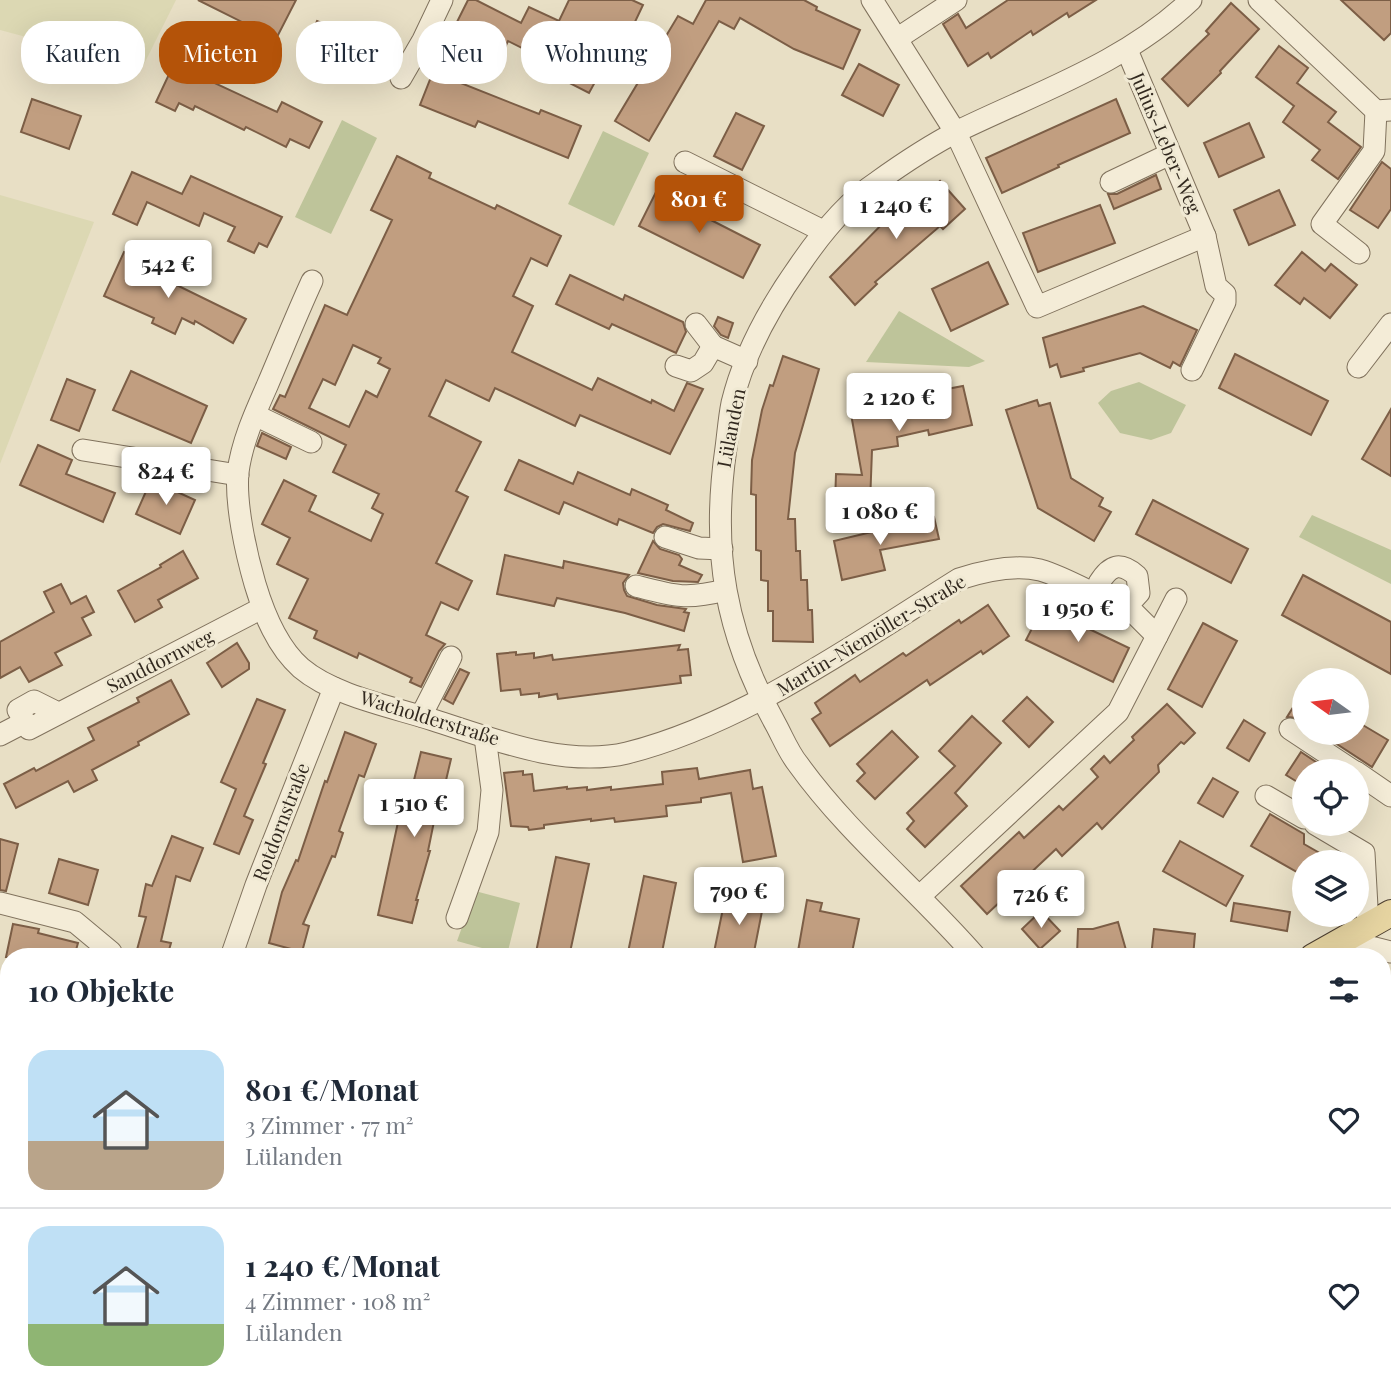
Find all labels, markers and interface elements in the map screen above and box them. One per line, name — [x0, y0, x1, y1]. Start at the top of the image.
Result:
chip: Kaufen — [21, 21, 145, 84]
chip: Mieten — [159, 21, 282, 84]
chip: Filter — [296, 21, 403, 84]
chip: Neu — [417, 21, 507, 84]
chip: Wohnung — [521, 21, 671, 84]
street label: Julius-Leber-Weg — [1125, 67, 1208, 217]
pin: 801 € — [650, 176, 748, 235]
text: 801 € — [671, 182, 727, 213]
pin: 1 240 € — [831, 182, 961, 241]
text: 1 240 € — [859, 188, 933, 219]
pin: 542 € — [119, 240, 217, 300]
text: 542 € — [141, 247, 195, 278]
pin: 2 120 € — [834, 374, 964, 433]
text: 2 120 € — [863, 380, 935, 411]
street label: Lülanden — [710, 385, 751, 470]
pin: 824 € — [117, 448, 215, 507]
text: 824 € — [138, 454, 194, 485]
pin: 1 080 € — [815, 488, 945, 547]
text: 1 080 € — [842, 494, 918, 525]
street label: Martin-Niemöller-Straße — [771, 567, 970, 701]
pin: 1 950 € — [1013, 584, 1143, 644]
text: 1 950 € — [1042, 591, 1114, 622]
street label: Sanddornweg — [101, 622, 218, 698]
north arrow — [1292, 668, 1368, 746]
map controls — [1292, 668, 1369, 927]
street label: Wacholderstraße — [356, 683, 503, 751]
street label: Rotdornstraße — [246, 759, 315, 884]
button: locate — [1292, 759, 1369, 836]
pin: 1 510 € — [349, 780, 479, 839]
text: 1 510 € — [380, 786, 448, 817]
button: layers — [1292, 850, 1369, 927]
pin: 790 € — [690, 867, 788, 927]
pin: 726 € — [992, 870, 1090, 930]
text: 790 € — [710, 874, 768, 905]
text: 726 € — [1013, 877, 1069, 908]
text: 10 Objekte — [28, 970, 174, 1010]
icon: filters — [1325, 971, 1363, 1009]
text: 801 €/Monat — [245, 1069, 419, 1109]
icon: home — [84, 1078, 168, 1162]
icon: heart — [1325, 1101, 1363, 1139]
text: 3 Zimmer · 77 m² — [245, 1109, 414, 1140]
text: Lülanden — [245, 1140, 342, 1171]
text: 1 240 €/Monat — [245, 1245, 440, 1285]
icon: home — [84, 1254, 168, 1338]
icon: heart — [1325, 1277, 1363, 1315]
text: 4 Zimmer · 108 m² — [245, 1285, 430, 1316]
text: Lülanden — [245, 1316, 342, 1347]

